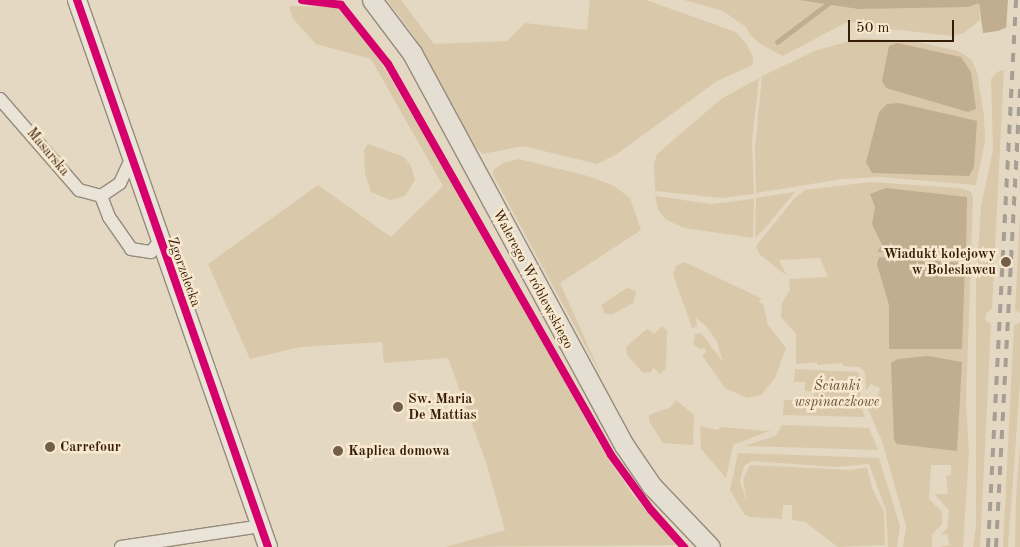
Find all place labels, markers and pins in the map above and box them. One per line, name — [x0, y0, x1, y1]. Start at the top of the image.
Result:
place label: Wiadukt kolejowy w Bolesławcu — [883, 246, 996, 278]
marker: Wiadukt kolejowy w Bolesławcu — [1000, 256, 1012, 268]
place label: Sw. Maria De Mattias — [408, 391, 477, 424]
marker: Sw. Maria De Mattias — [392, 401, 404, 413]
place label: Carrefour — [60, 439, 121, 455]
marker: Carrefour — [44, 441, 56, 453]
place label: Kaplica domowa — [348, 443, 450, 459]
marker: Kaplica domowa — [332, 445, 344, 457]

